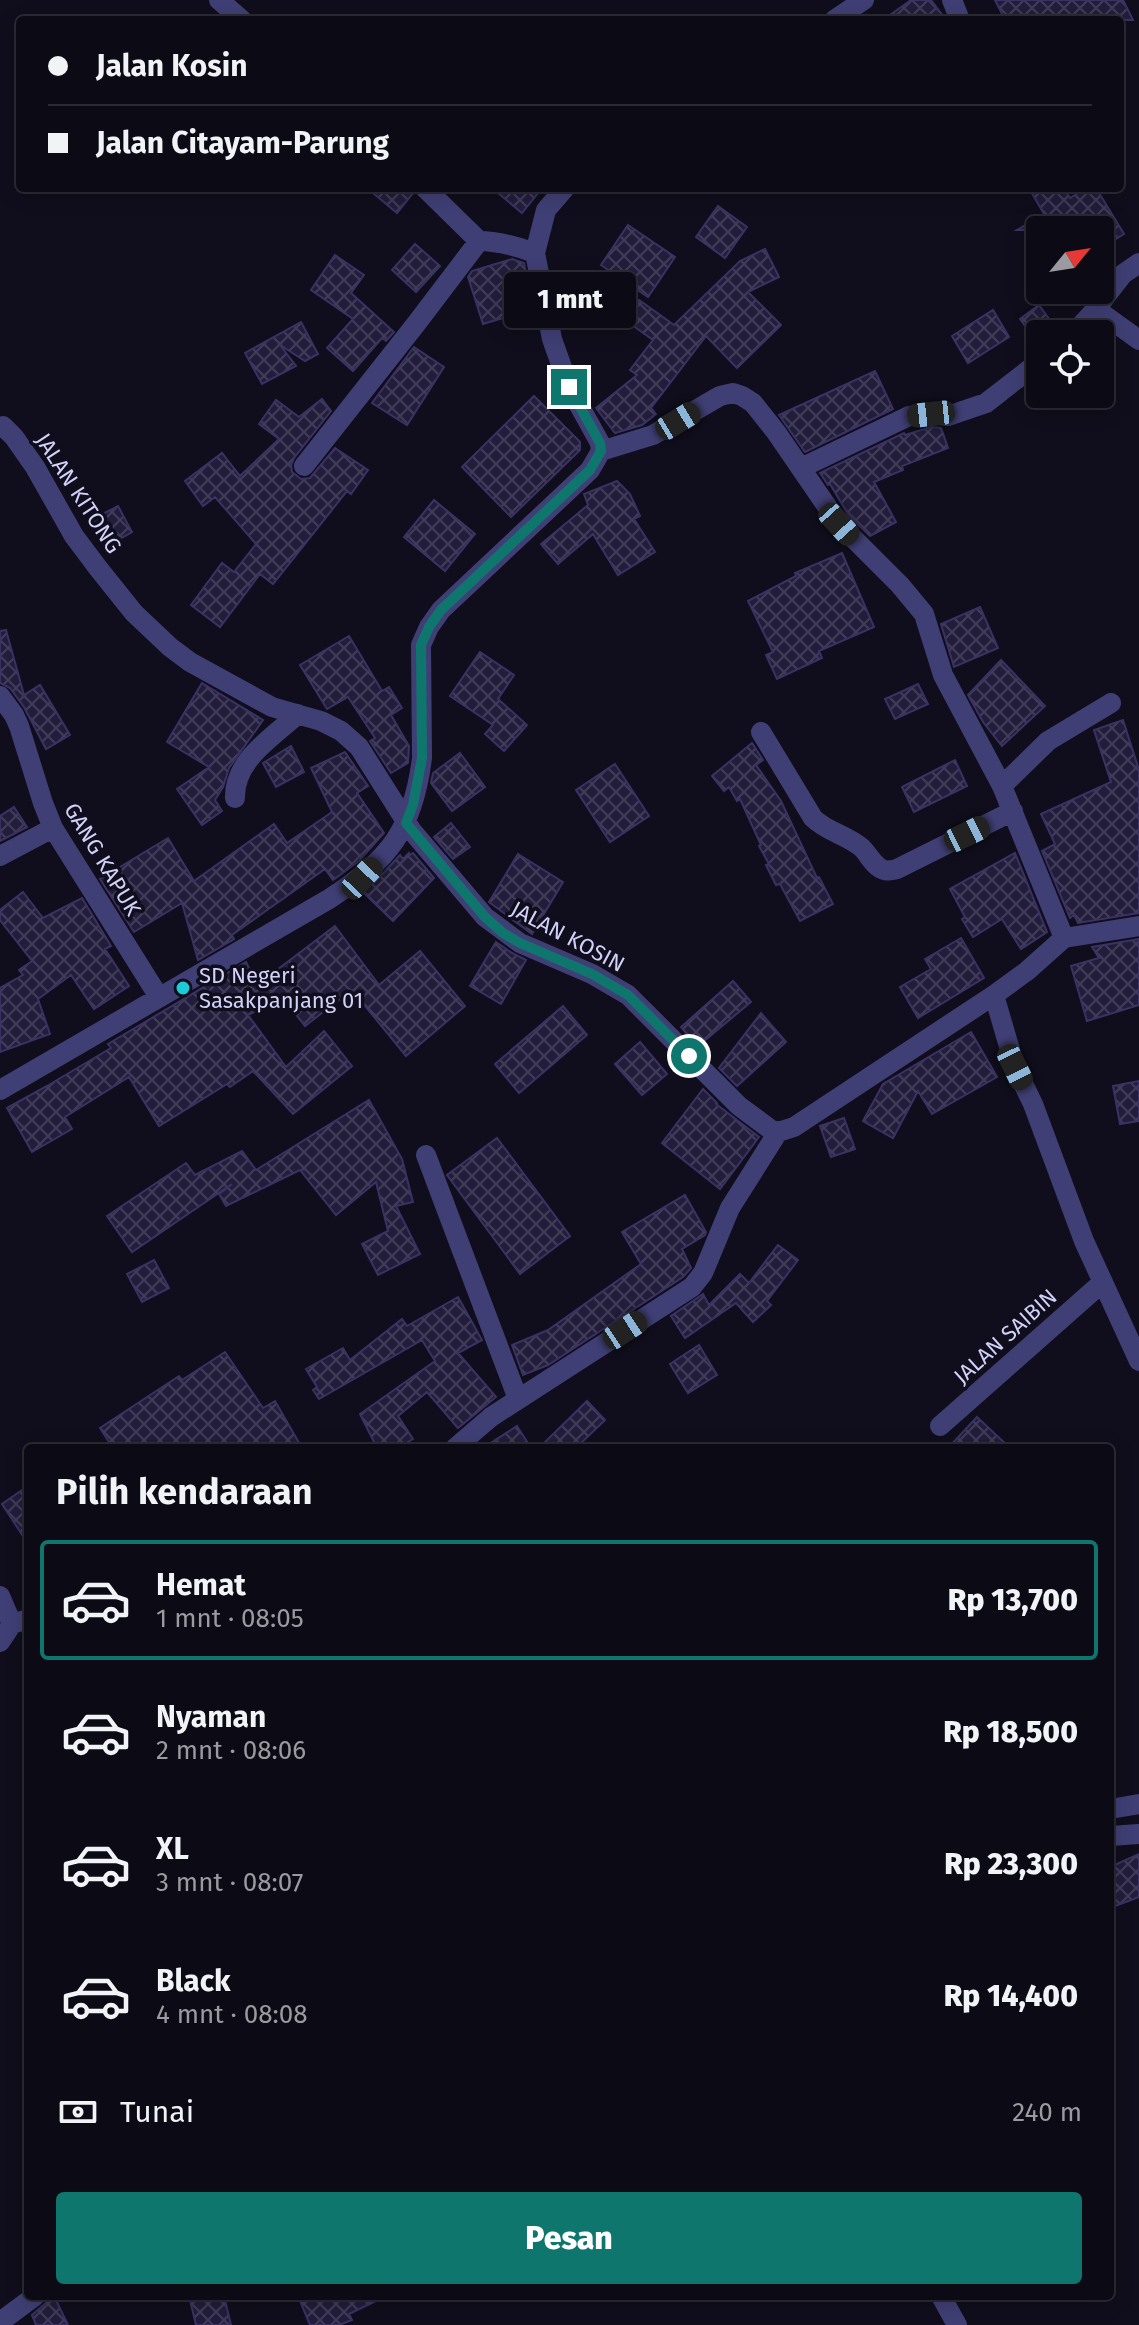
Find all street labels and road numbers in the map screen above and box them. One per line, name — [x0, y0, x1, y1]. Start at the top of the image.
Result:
street label: JALAN KITONG — [30, 428, 127, 558]
street label: GANG KAPUK — [58, 798, 147, 921]
street label: JALAN KOSIN — [506, 895, 629, 978]
street label: JALAN SAIBIN — [948, 1283, 1063, 1390]

